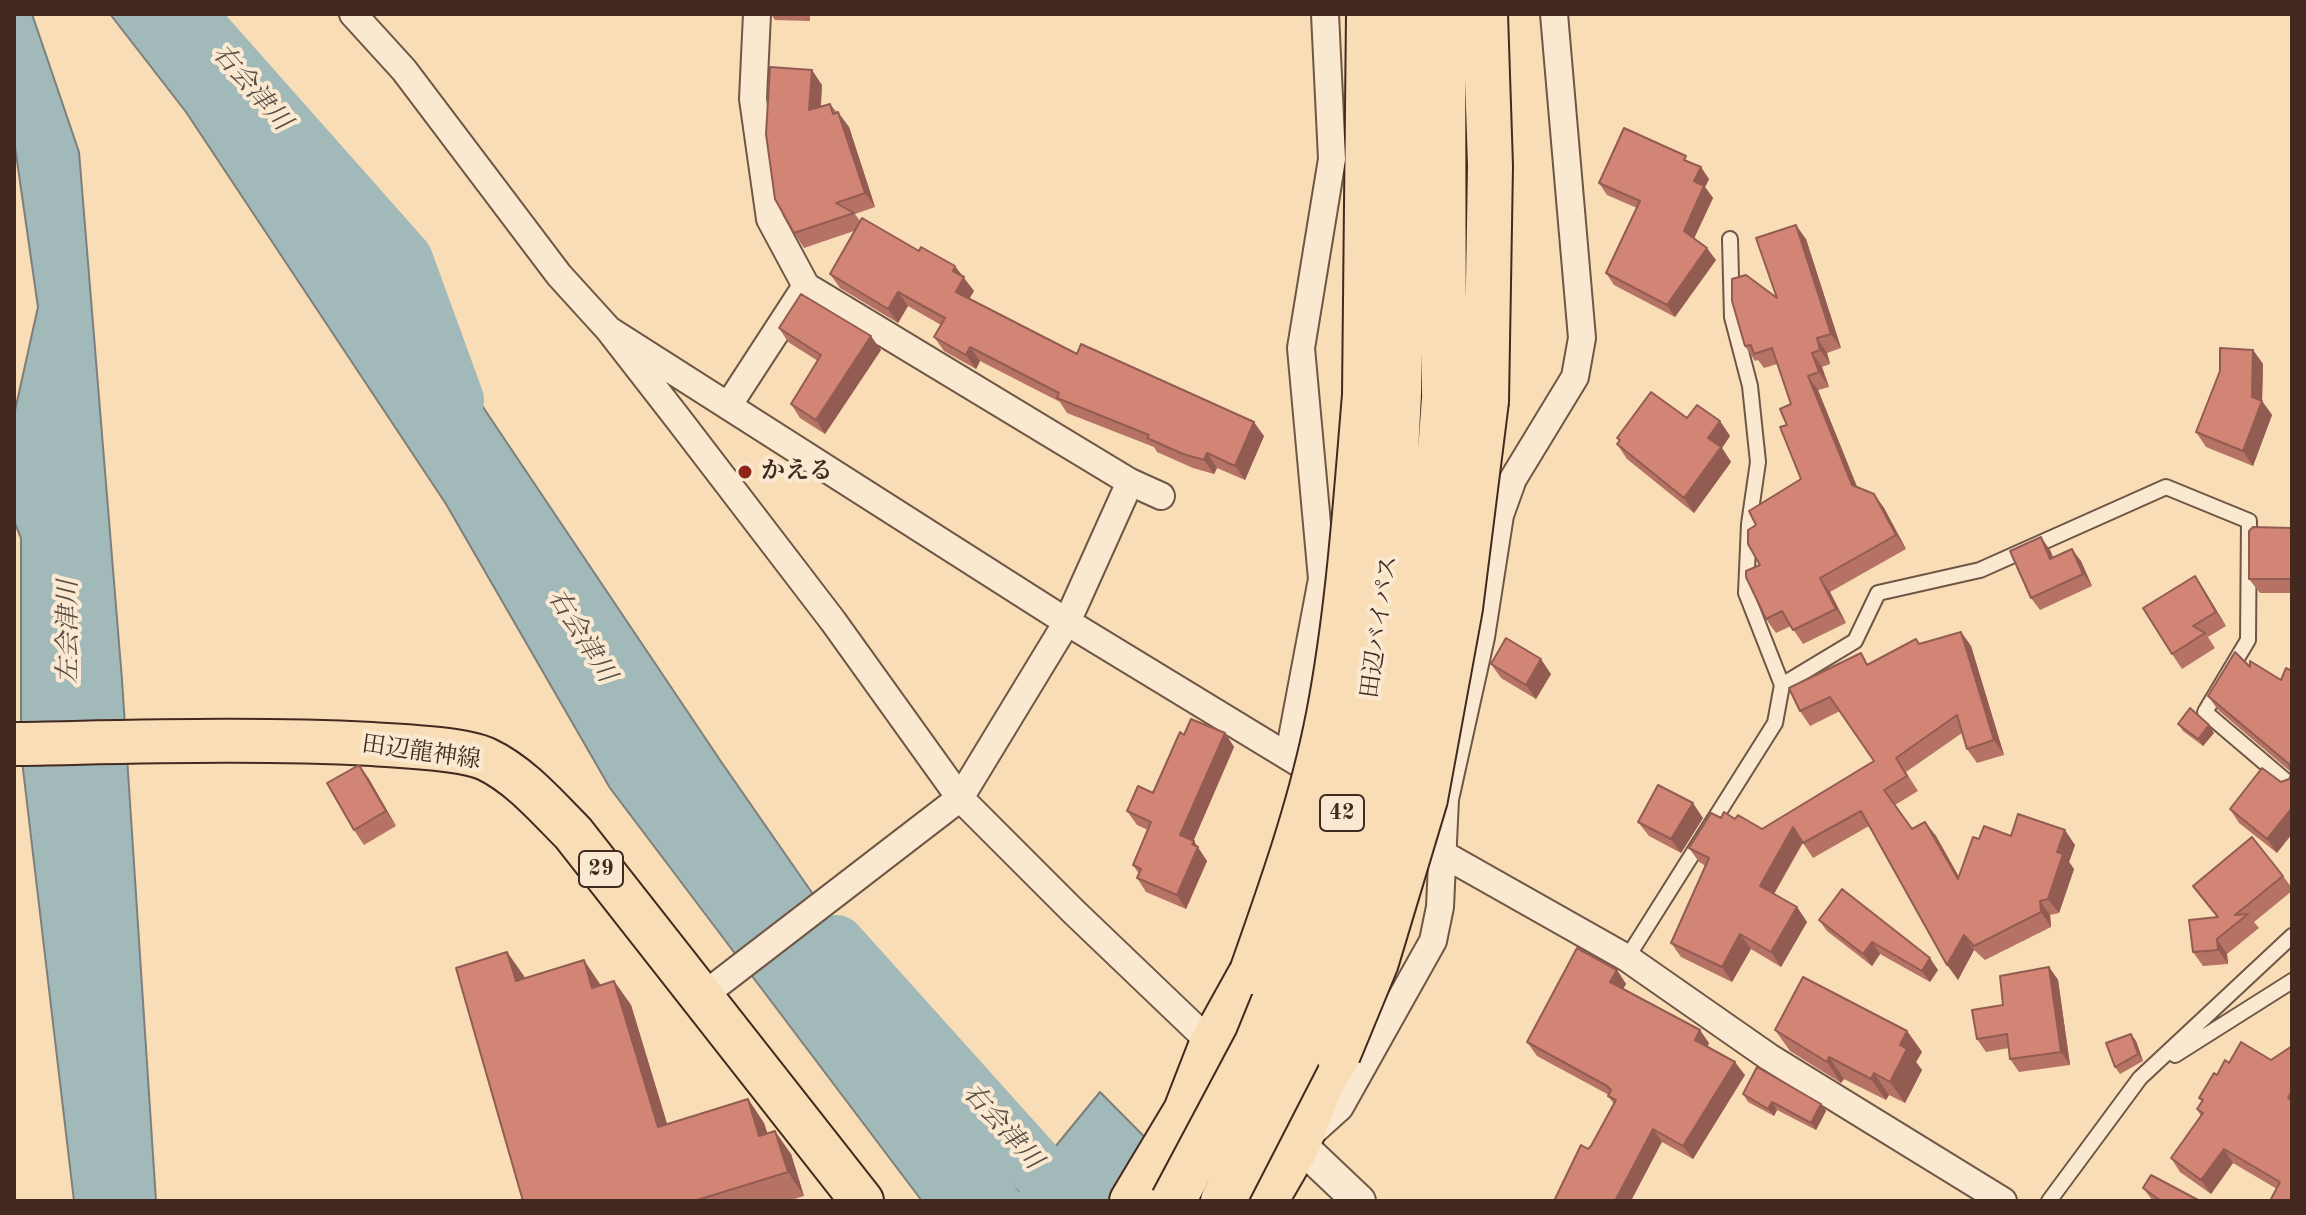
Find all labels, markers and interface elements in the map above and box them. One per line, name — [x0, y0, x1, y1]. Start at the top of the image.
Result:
water label: 右会津川 — [205, 39, 297, 137]
place label: かえる — [761, 458, 833, 486]
marker: かえる — [736, 463, 754, 481]
street label: 田辺バイパス — [1356, 554, 1404, 700]
water label: 左会津川 — [53, 580, 85, 684]
water label: 右会津川 — [540, 584, 622, 688]
street label: 田辺龍神線 — [360, 730, 482, 776]
road number: 42 — [1320, 795, 1364, 831]
road number: 29 — [579, 851, 623, 887]
water label: 右会津川 — [956, 1078, 1048, 1176]

